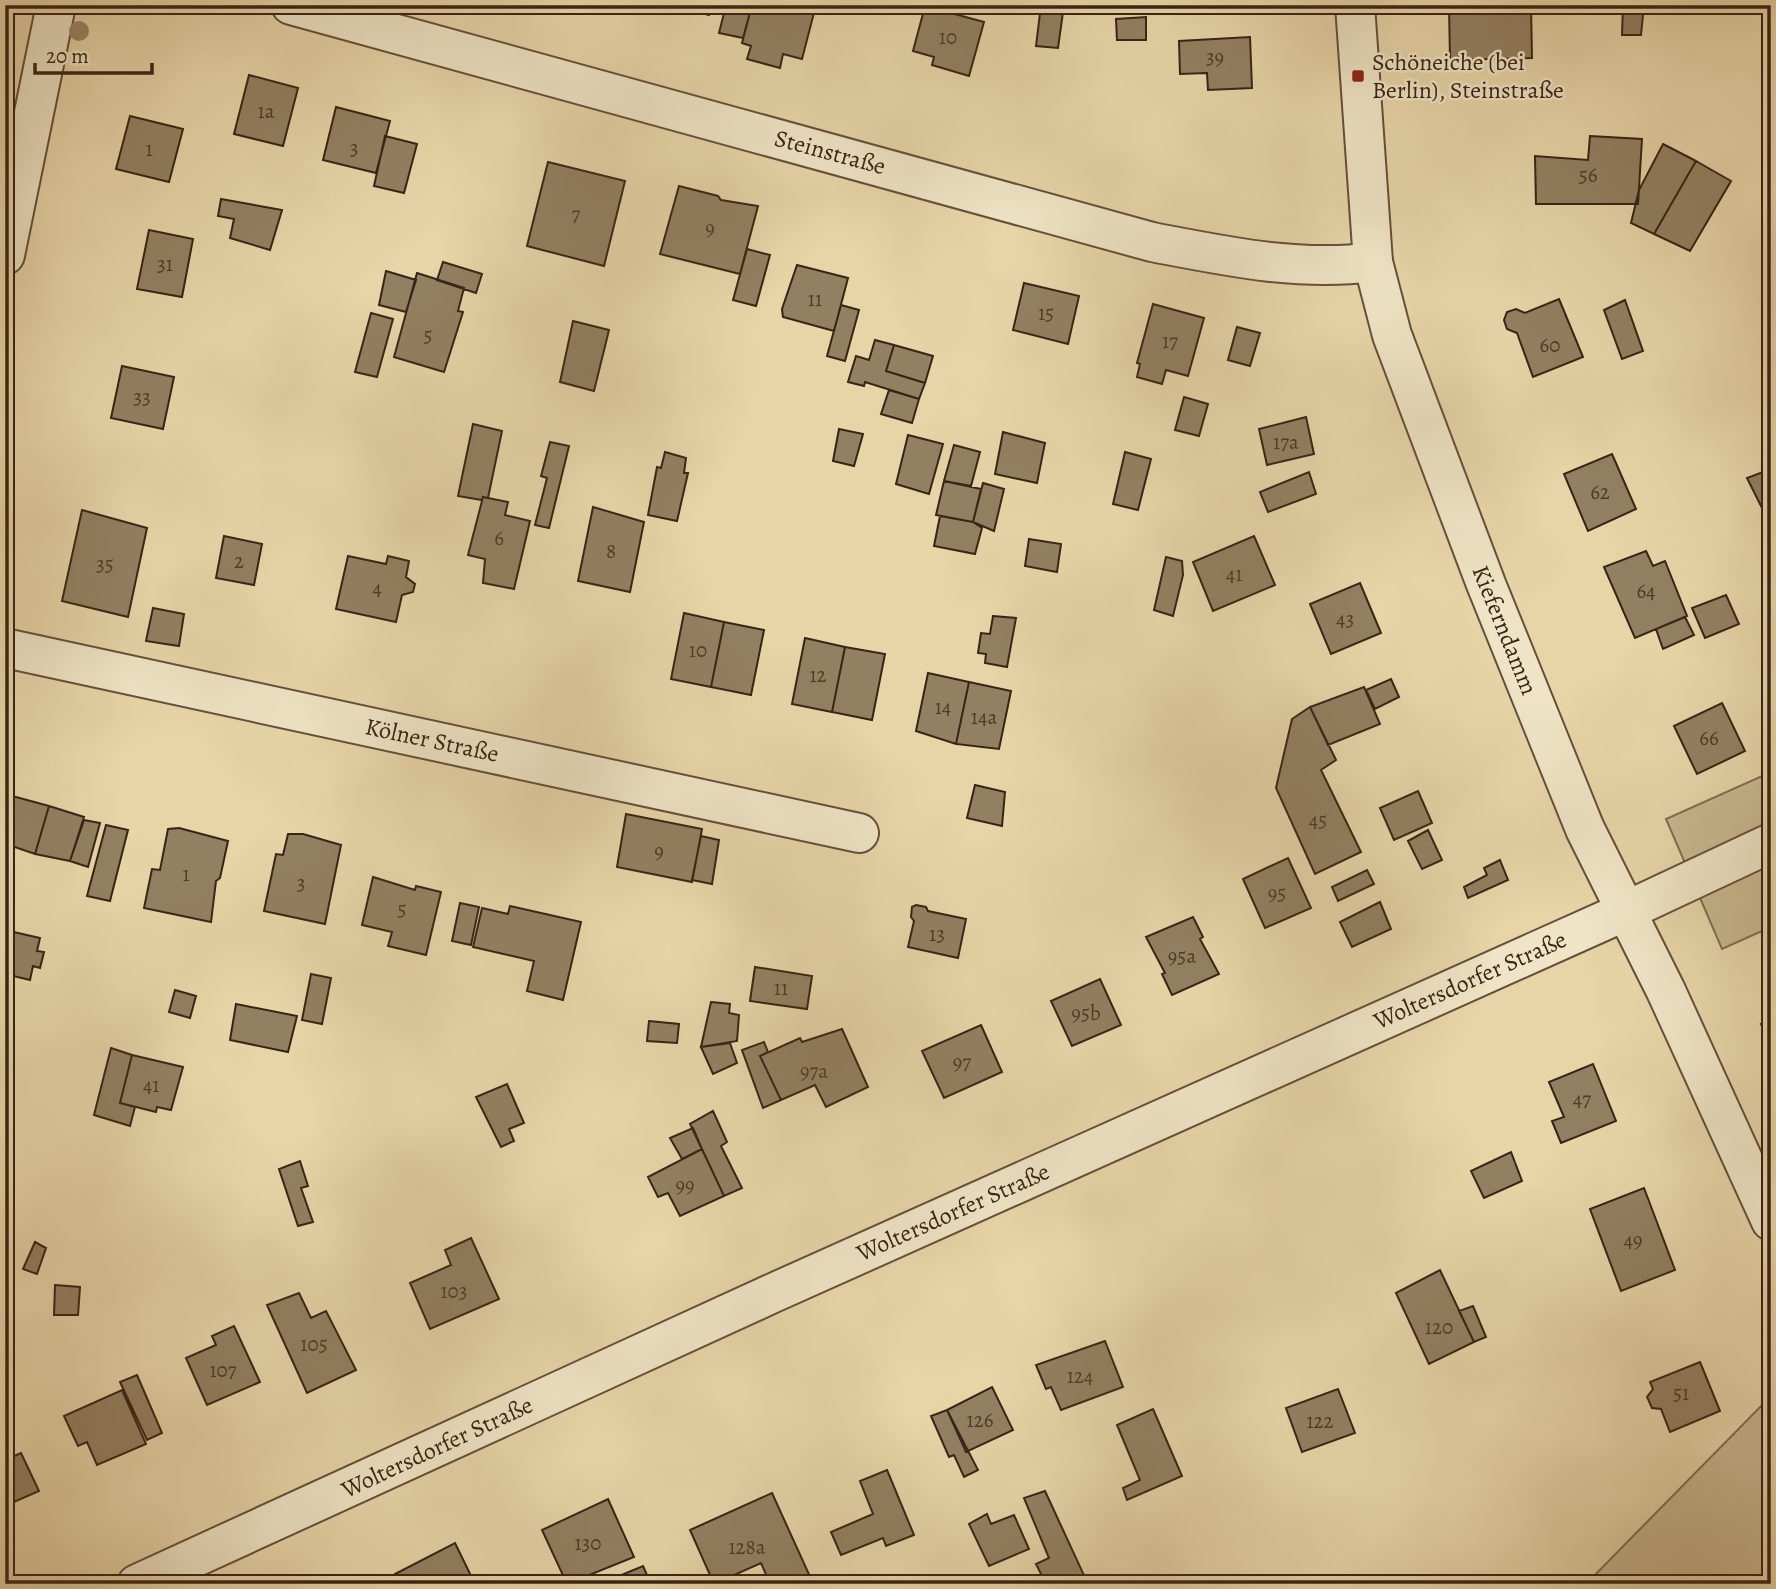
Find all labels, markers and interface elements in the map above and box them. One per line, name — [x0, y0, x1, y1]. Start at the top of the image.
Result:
house number: 10 — [939, 23, 957, 51]
scale bar — [35, 32, 152, 76]
text: 20 m — [46, 42, 89, 70]
house number: 39 — [1206, 43, 1224, 71]
place label: Schöneiche (bei Berlin), Steinstraße — [1372, 46, 1564, 106]
marker: Schöneiche (bei Berlin), Steinstraße — [1350, 68, 1366, 84]
house number: 1a — [258, 97, 275, 125]
street label: Steinstraße — [771, 122, 889, 182]
house number: 3 — [350, 134, 358, 162]
house number: 1 — [145, 135, 153, 163]
house number: 56 — [1579, 161, 1598, 189]
house number: 7 — [572, 200, 581, 228]
house number: 9 — [705, 214, 715, 242]
house number: 31 — [157, 250, 173, 278]
house number: 11 — [808, 285, 822, 313]
house number: 15 — [1038, 299, 1054, 327]
house number: 5 — [423, 321, 433, 349]
house number: 17 — [1162, 327, 1178, 355]
house number: 60 — [1540, 331, 1560, 359]
house number: 33 — [133, 383, 151, 411]
house number: 17a — [1273, 428, 1299, 456]
house number: 62 — [1590, 478, 1610, 506]
house number: 6 — [494, 524, 504, 552]
house number: 8 — [606, 537, 616, 565]
house number: 2 — [234, 547, 244, 575]
house number: 35 — [96, 550, 114, 578]
house number: 41 — [1226, 560, 1242, 588]
street label: Kieferndamm — [1464, 560, 1546, 700]
house number: 4 — [372, 574, 382, 602]
house number: 64 — [1636, 577, 1656, 605]
house number: 43 — [1336, 605, 1354, 633]
house number: 10 — [689, 636, 707, 664]
house number: 12 — [809, 661, 827, 689]
house number: 14 — [935, 693, 951, 721]
house number: 14a — [971, 703, 997, 731]
street label: Kölner Straße — [362, 710, 502, 770]
house number: 66 — [1699, 724, 1719, 752]
house number: 45 — [1309, 806, 1327, 834]
house number: 9 — [654, 837, 664, 865]
house number: 1 — [182, 860, 190, 888]
house number: 3 — [297, 869, 305, 897]
house number: 95 — [1268, 879, 1286, 907]
house number: 5 — [397, 895, 407, 923]
house number: 13 — [929, 920, 945, 948]
street label: Woltersdorfer Straße — [1368, 923, 1571, 1037]
house number: 95a — [1168, 942, 1196, 970]
house number: 11 — [774, 974, 788, 1002]
house number: 95b — [1071, 999, 1101, 1027]
house number: 97 — [953, 1048, 971, 1076]
house number: 97a — [800, 1057, 828, 1085]
house number: 41 — [143, 1071, 159, 1099]
house number: 47 — [1573, 1085, 1591, 1113]
street label: Woltersdorfer Straße — [851, 1155, 1054, 1269]
house number: 99 — [675, 1171, 695, 1199]
house number: 49 — [1623, 1226, 1643, 1254]
house number: 103 — [440, 1277, 468, 1305]
house number: 120 — [1425, 1313, 1453, 1341]
house number: 105 — [300, 1330, 328, 1358]
house number: 107 — [209, 1356, 237, 1384]
house number: 124 — [1067, 1362, 1093, 1390]
house number: 51 — [1673, 1379, 1689, 1407]
street label: Woltersdorfer Straße — [335, 1389, 538, 1506]
house number: 126 — [967, 1406, 994, 1434]
house number: 122 — [1306, 1407, 1334, 1435]
house number: 130 — [574, 1529, 602, 1557]
house number: 128a — [728, 1533, 766, 1561]

